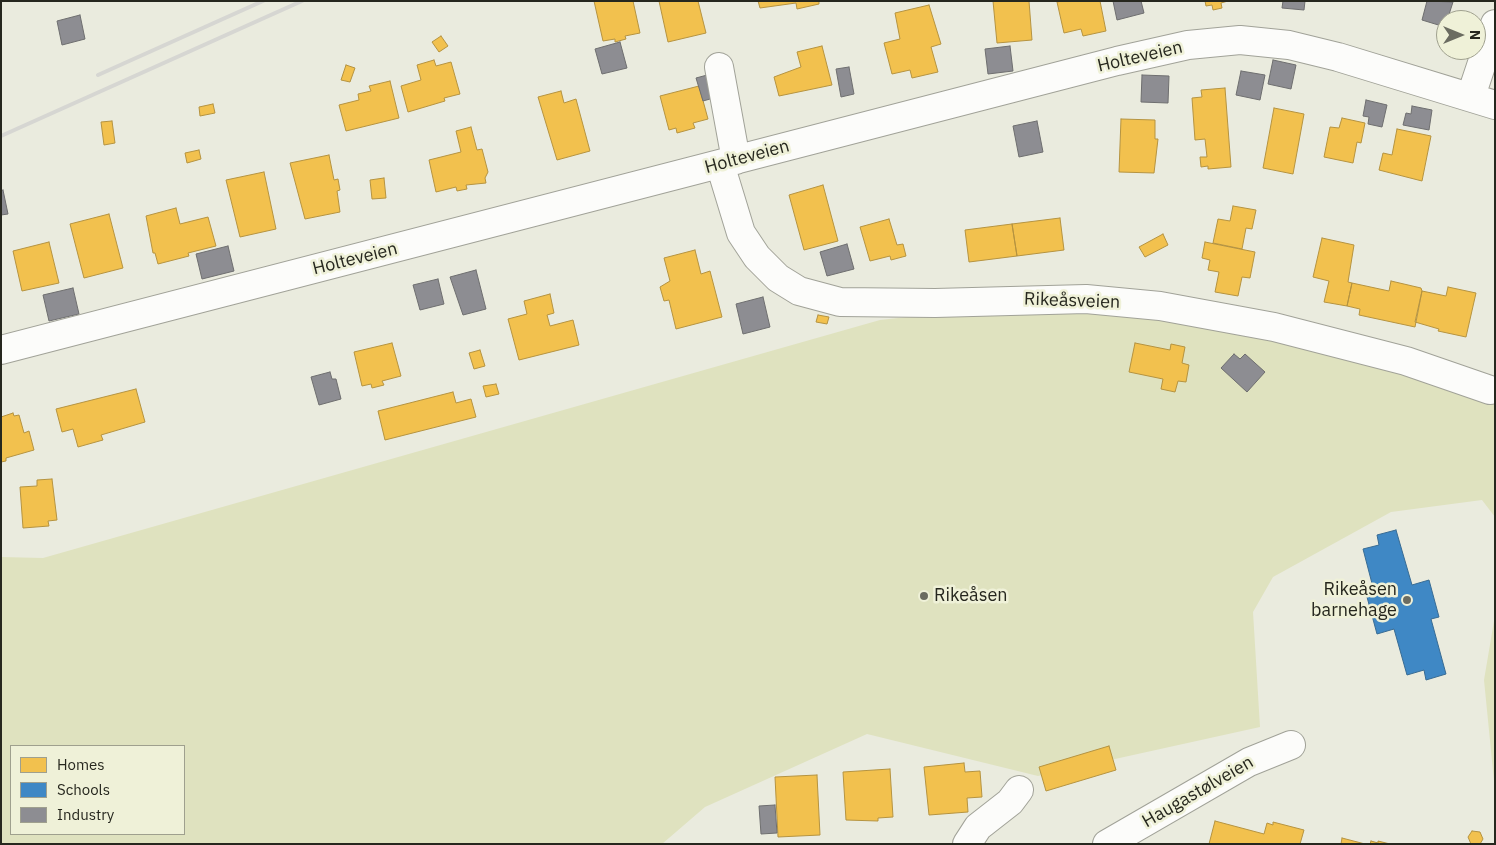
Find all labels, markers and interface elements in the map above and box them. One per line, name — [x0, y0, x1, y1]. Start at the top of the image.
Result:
north arrow — [1436, 10, 1486, 60]
text: N — [1466, 30, 1484, 40]
street label: Holteveien — [1095, 37, 1185, 77]
street label: Holteveien — [702, 135, 792, 179]
street label: Holteveien — [310, 238, 400, 280]
street label: Rikeåsveien — [1023, 289, 1121, 313]
place label: Rikeåsen barnehage — [1311, 579, 1397, 622]
place label: Rikeåsen — [934, 585, 1008, 607]
marker: Rikeåsen — [918, 590, 930, 602]
marker: Rikeåsen barnehage — [1401, 594, 1413, 606]
legend — [10, 745, 185, 835]
street label: Haugastølveien — [1139, 751, 1257, 833]
text: Homes — [57, 755, 105, 774]
text: Schools — [57, 780, 110, 799]
text: Industry — [57, 805, 114, 824]

